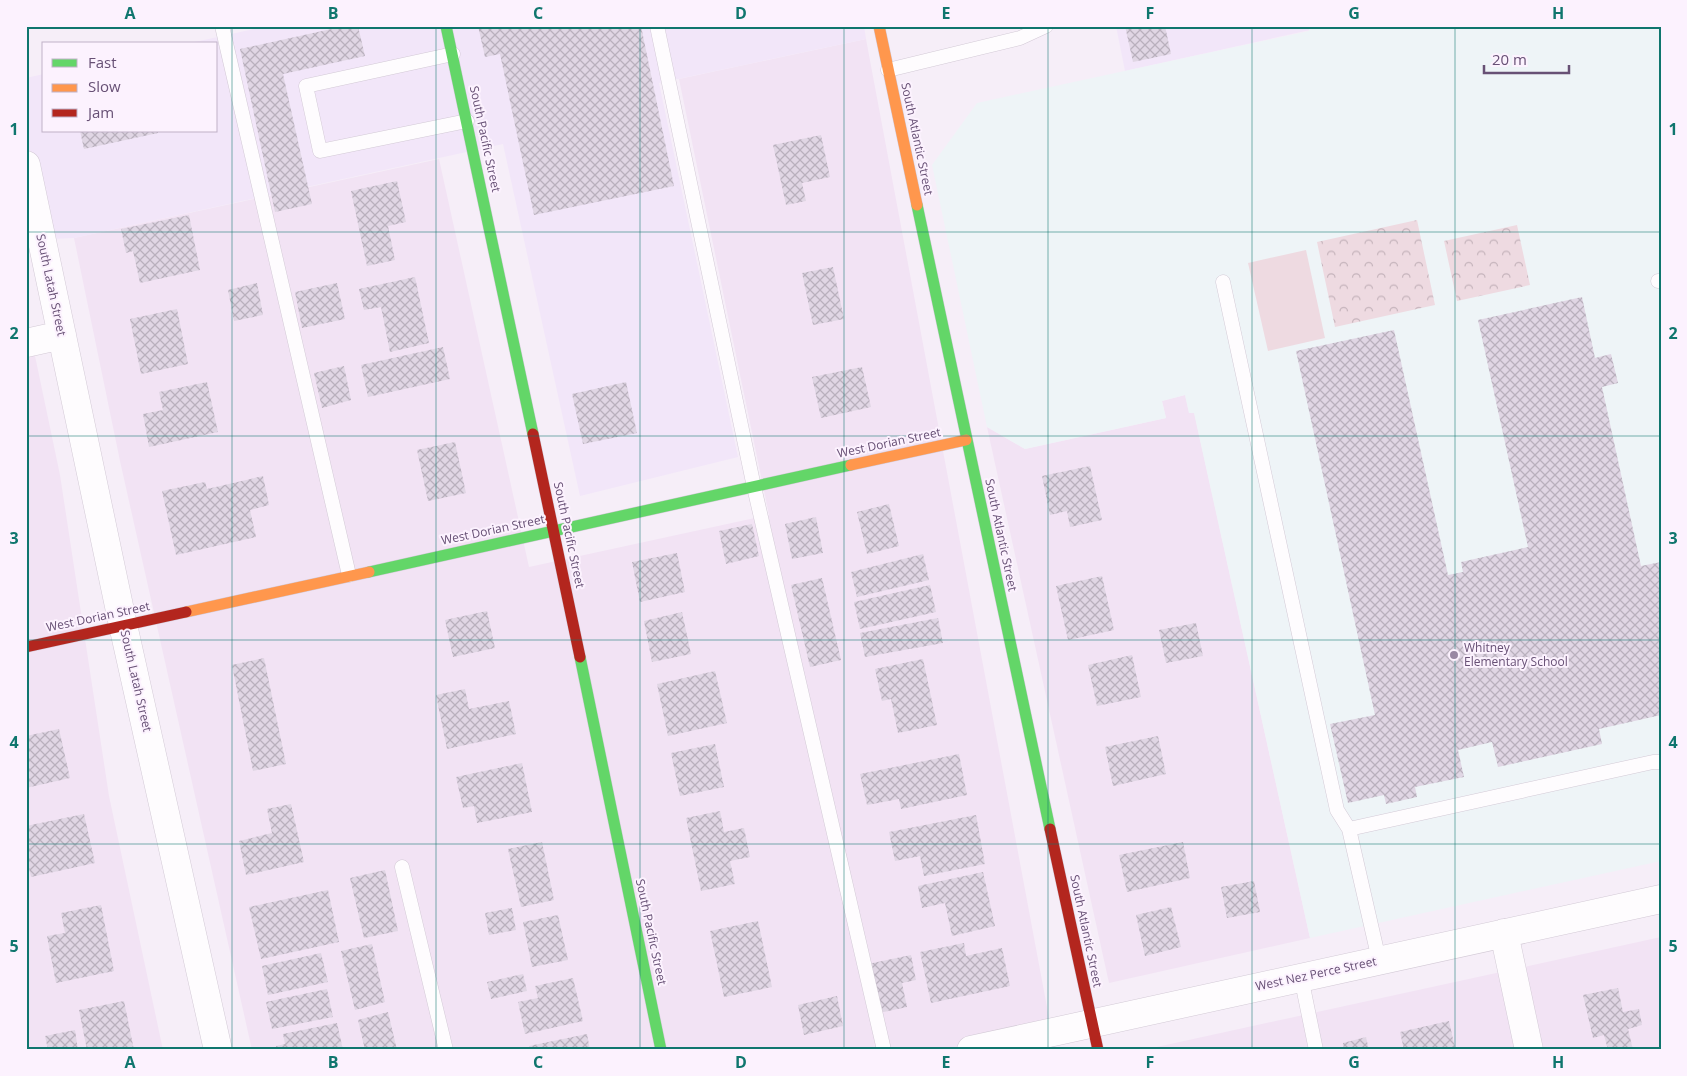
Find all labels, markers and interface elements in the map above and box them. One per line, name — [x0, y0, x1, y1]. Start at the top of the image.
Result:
text: A — [124, 2, 136, 24]
text: B — [328, 2, 338, 24]
text: C — [533, 2, 543, 24]
text: D — [735, 2, 747, 24]
text: E — [942, 2, 951, 24]
text: F — [1146, 2, 1154, 24]
text: G — [1348, 2, 1360, 24]
text: H — [1552, 2, 1564, 24]
legend — [42, 42, 218, 132]
scale bar — [1484, 42, 1570, 74]
text: 20 m — [1492, 49, 1527, 69]
text: Fast — [88, 52, 117, 72]
text: Slow — [88, 76, 121, 96]
street label: South Atlantic Street — [897, 81, 938, 197]
street label: South Pacific Street — [466, 84, 505, 193]
text: Jam — [86, 102, 114, 122]
text: 1 — [9, 118, 19, 140]
text: 1 — [1668, 118, 1678, 140]
street label: South Latah Street — [32, 232, 71, 337]
text: 2 — [9, 322, 19, 344]
text: 2 — [1668, 322, 1678, 344]
street label: West Dorian Street — [836, 423, 942, 462]
street label: South Atlantic Street — [981, 477, 1022, 593]
street label: South Pacific Street — [550, 480, 589, 589]
street label: West Dorian Street — [440, 510, 546, 549]
text: 3 — [9, 527, 19, 549]
text: 3 — [1668, 527, 1678, 549]
street label: West Dorian Street — [45, 597, 151, 636]
street label: South Latah Street — [117, 628, 156, 733]
place label: Whitney Elementary School — [1464, 639, 1568, 670]
marker: Whitney Elementary School — [1448, 649, 1460, 661]
text: 4 — [9, 731, 19, 753]
text: 4 — [1668, 731, 1678, 753]
street label: South Atlantic Street — [1066, 873, 1107, 989]
street label: South Pacific Street — [632, 877, 671, 986]
text: 5 — [9, 935, 19, 957]
text: 5 — [1668, 935, 1678, 957]
street label: West Nez Perce Street — [1254, 952, 1378, 995]
text: A — [124, 1051, 136, 1073]
text: B — [328, 1051, 338, 1073]
text: C — [533, 1051, 543, 1073]
text: D — [735, 1051, 747, 1073]
text: E — [942, 1051, 951, 1073]
text: F — [1146, 1051, 1154, 1073]
text: G — [1348, 1051, 1360, 1073]
text: H — [1552, 1051, 1564, 1073]

